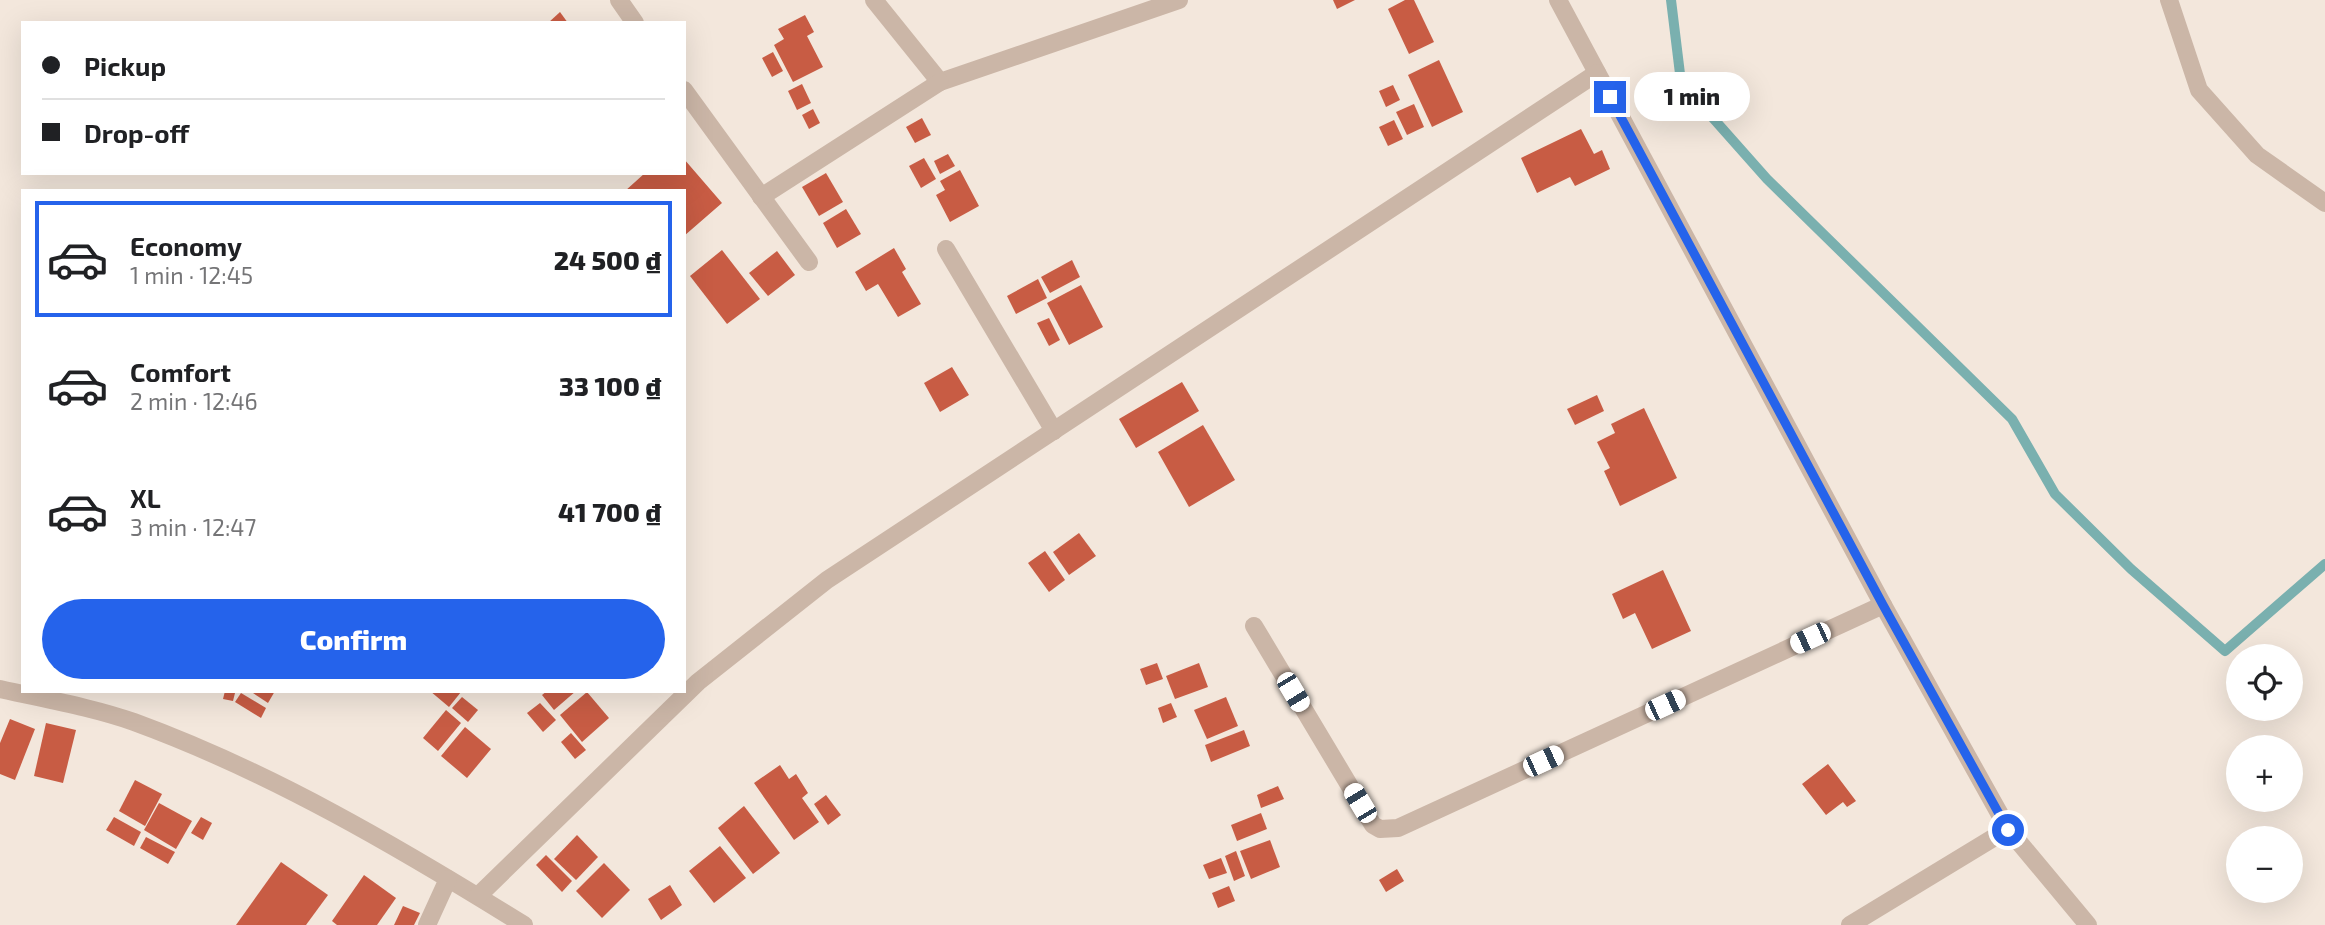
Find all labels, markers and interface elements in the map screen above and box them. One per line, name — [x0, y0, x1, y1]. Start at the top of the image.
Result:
text: Pickup — [84, 50, 166, 81]
callout: 1 min — [1634, 72, 1750, 122]
route end — [1594, 81, 1626, 113]
text: 1 min — [1664, 82, 1720, 110]
text: Drop-off — [84, 117, 189, 148]
icon: car — [46, 228, 109, 291]
text: Economy — [130, 230, 242, 261]
text: 24 500 ₫ — [554, 244, 661, 275]
text: 1 min · 12:45 — [130, 261, 253, 289]
icon: car — [46, 354, 109, 417]
text: Comfort — [130, 356, 231, 387]
text: 33 100 ₫ — [559, 370, 661, 401]
text: 2 min · 12:46 — [130, 387, 258, 415]
icon: car — [46, 480, 109, 543]
text: XL — [130, 482, 161, 513]
text: 41 700 ₫ — [558, 496, 661, 527]
text: 3 min · 12:47 — [130, 513, 256, 541]
button: Confirm — [42, 599, 665, 679]
car — [1787, 620, 1834, 656]
map controls — [2226, 644, 2303, 903]
button: locate — [2226, 644, 2303, 721]
car — [1274, 669, 1313, 715]
car — [1642, 687, 1689, 723]
button: + — [2226, 735, 2303, 812]
car — [1520, 743, 1567, 779]
car — [1341, 780, 1380, 826]
route start — [1992, 814, 2024, 846]
button: − — [2226, 826, 2303, 903]

